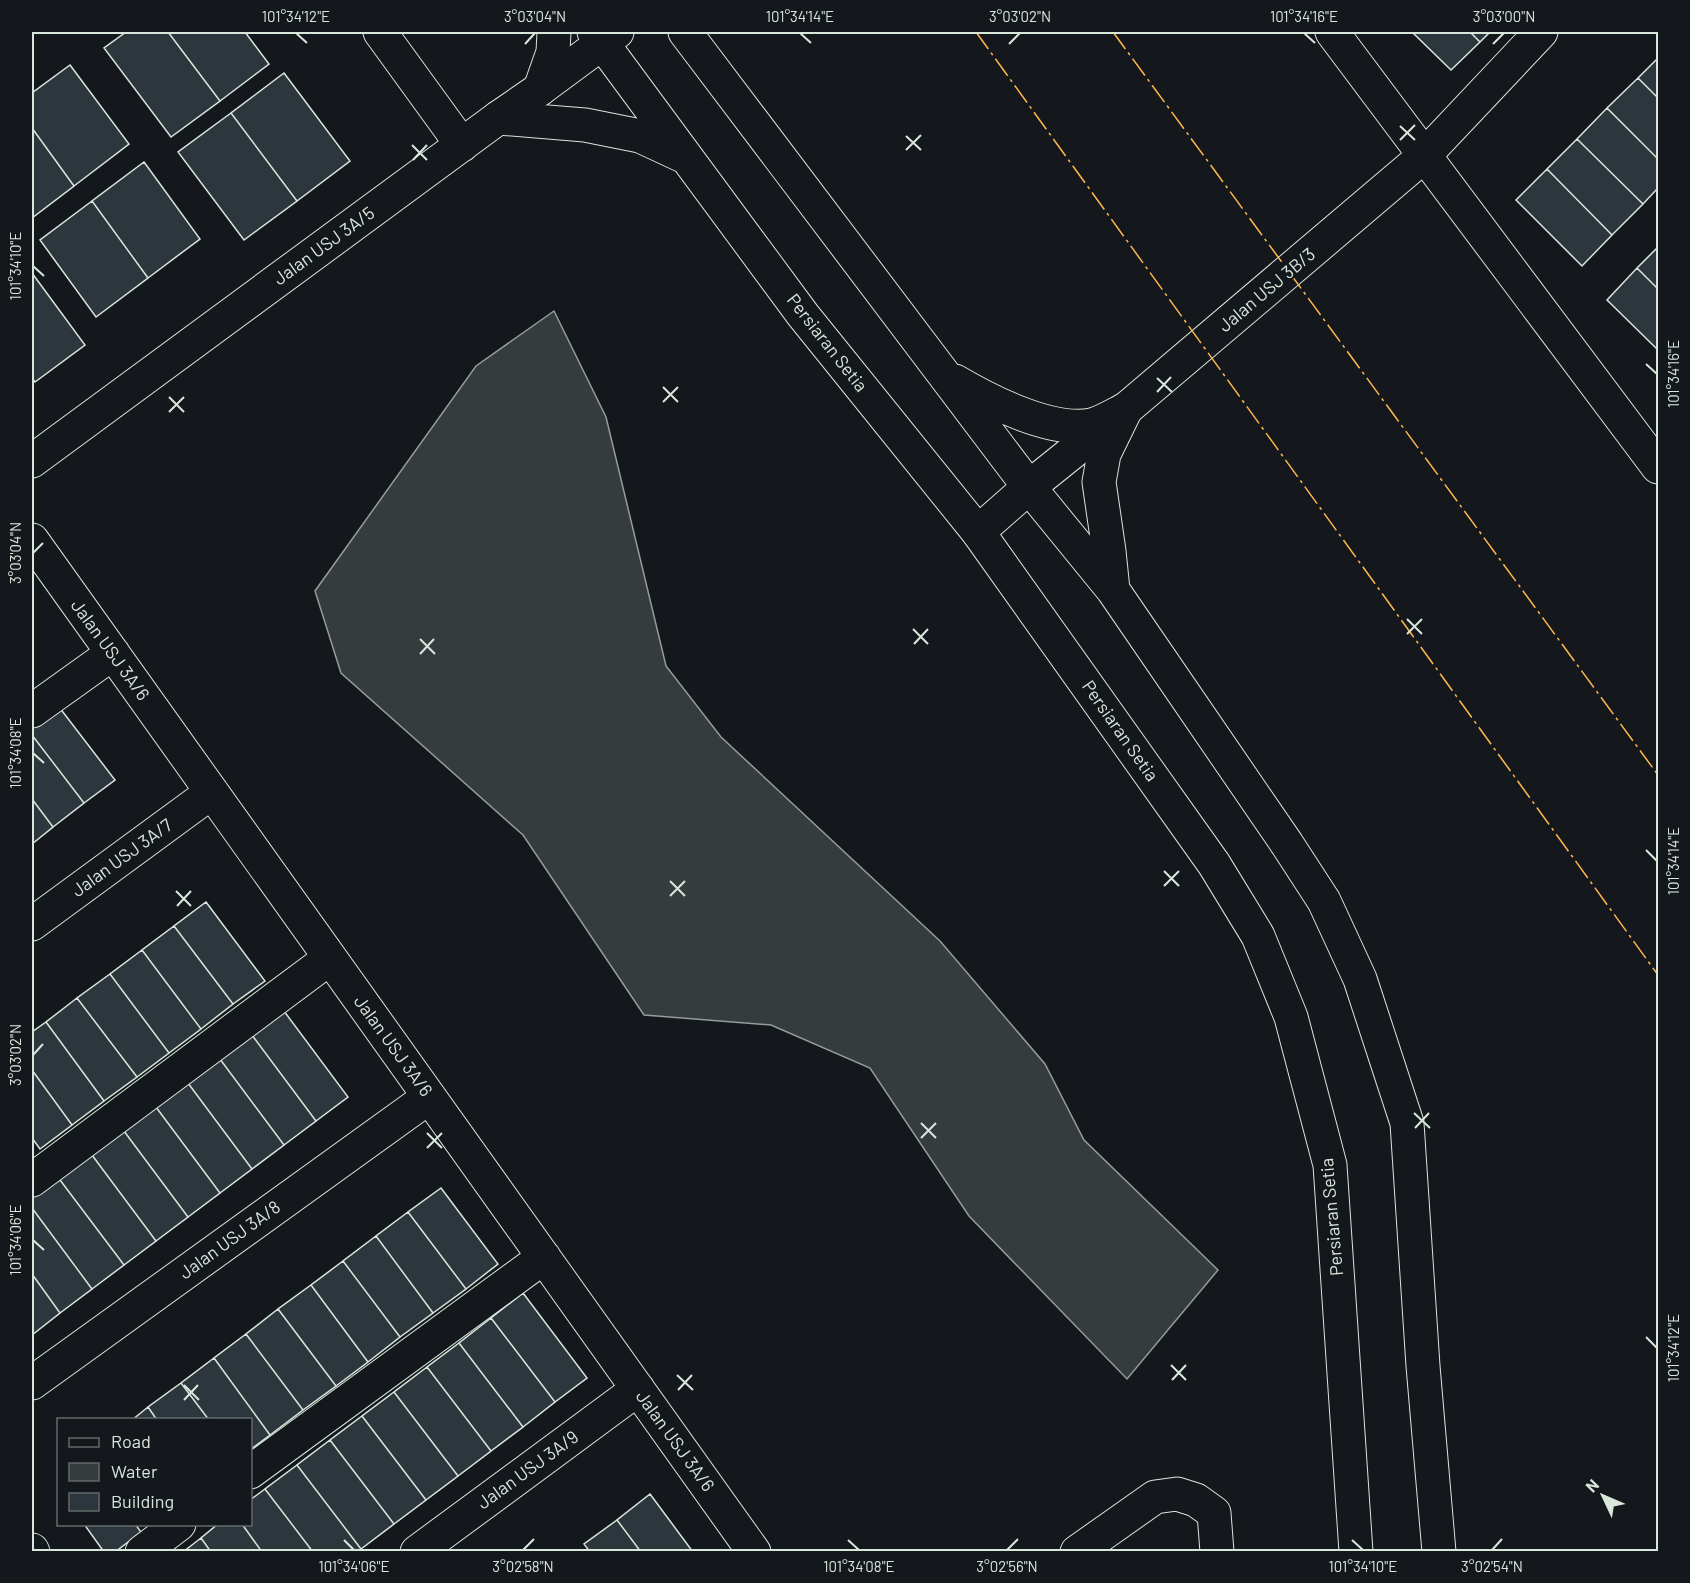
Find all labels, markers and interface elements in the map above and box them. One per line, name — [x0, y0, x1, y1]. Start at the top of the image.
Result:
text: 101°34'12"E — [262, 7, 330, 25]
text: 3°03'04"N — [504, 7, 566, 25]
text: 101°34'14"E — [766, 7, 834, 25]
text: 3°03'02"N — [989, 7, 1051, 25]
text: 101°34'16"E — [1270, 7, 1338, 25]
text: 3°03'00"N — [1473, 7, 1535, 25]
street label: Jalan USJ 3A/5 — [269, 201, 378, 289]
text: 101°34'10"E — [6, 232, 24, 300]
street label: Jalan USJ 3B/3 — [1213, 242, 1319, 336]
street label: Persiaran Setia — [783, 289, 873, 396]
text: 101°34'16"E — [1664, 340, 1682, 408]
text: 3°03'04"N — [6, 522, 24, 584]
street label: Jalan USJ 3A/6 — [67, 595, 155, 704]
street label: Persiaran Setia — [1078, 676, 1164, 785]
text: 101°34'08"E — [6, 717, 24, 789]
street label: Jalan USJ 3A/7 — [67, 813, 176, 901]
text: 101°34'14"E — [1664, 827, 1682, 895]
street label: Jalan USJ 3A/6 — [350, 991, 438, 1100]
text: 3°03'02"N — [6, 1024, 24, 1086]
street label: Persiaran Setia — [1315, 1157, 1347, 1277]
street label: Jalan USJ 3A/8 — [175, 1195, 284, 1283]
text: 101°34'06"E — [6, 1204, 24, 1276]
text: 101°34'12"E — [1664, 1314, 1682, 1382]
street label: Jalan USJ 3A/6 — [632, 1386, 720, 1495]
legend — [57, 1418, 252, 1526]
street label: Jalan USJ 3A/9 — [473, 1425, 582, 1513]
text: Road — [111, 1430, 151, 1452]
text: Water — [111, 1460, 158, 1482]
north arrow — [1573, 1466, 1633, 1526]
text: N — [1581, 1475, 1602, 1496]
text: Building — [111, 1490, 174, 1512]
text: 101°34'06"E — [318, 1557, 390, 1575]
text: 3°02'58"N — [492, 1557, 554, 1575]
text: 101°34'08"E — [823, 1557, 895, 1575]
text: 3°02'56"N — [976, 1557, 1038, 1575]
text: 101°34'10"E — [1329, 1557, 1397, 1575]
text: 3°02'54"N — [1461, 1557, 1523, 1575]

